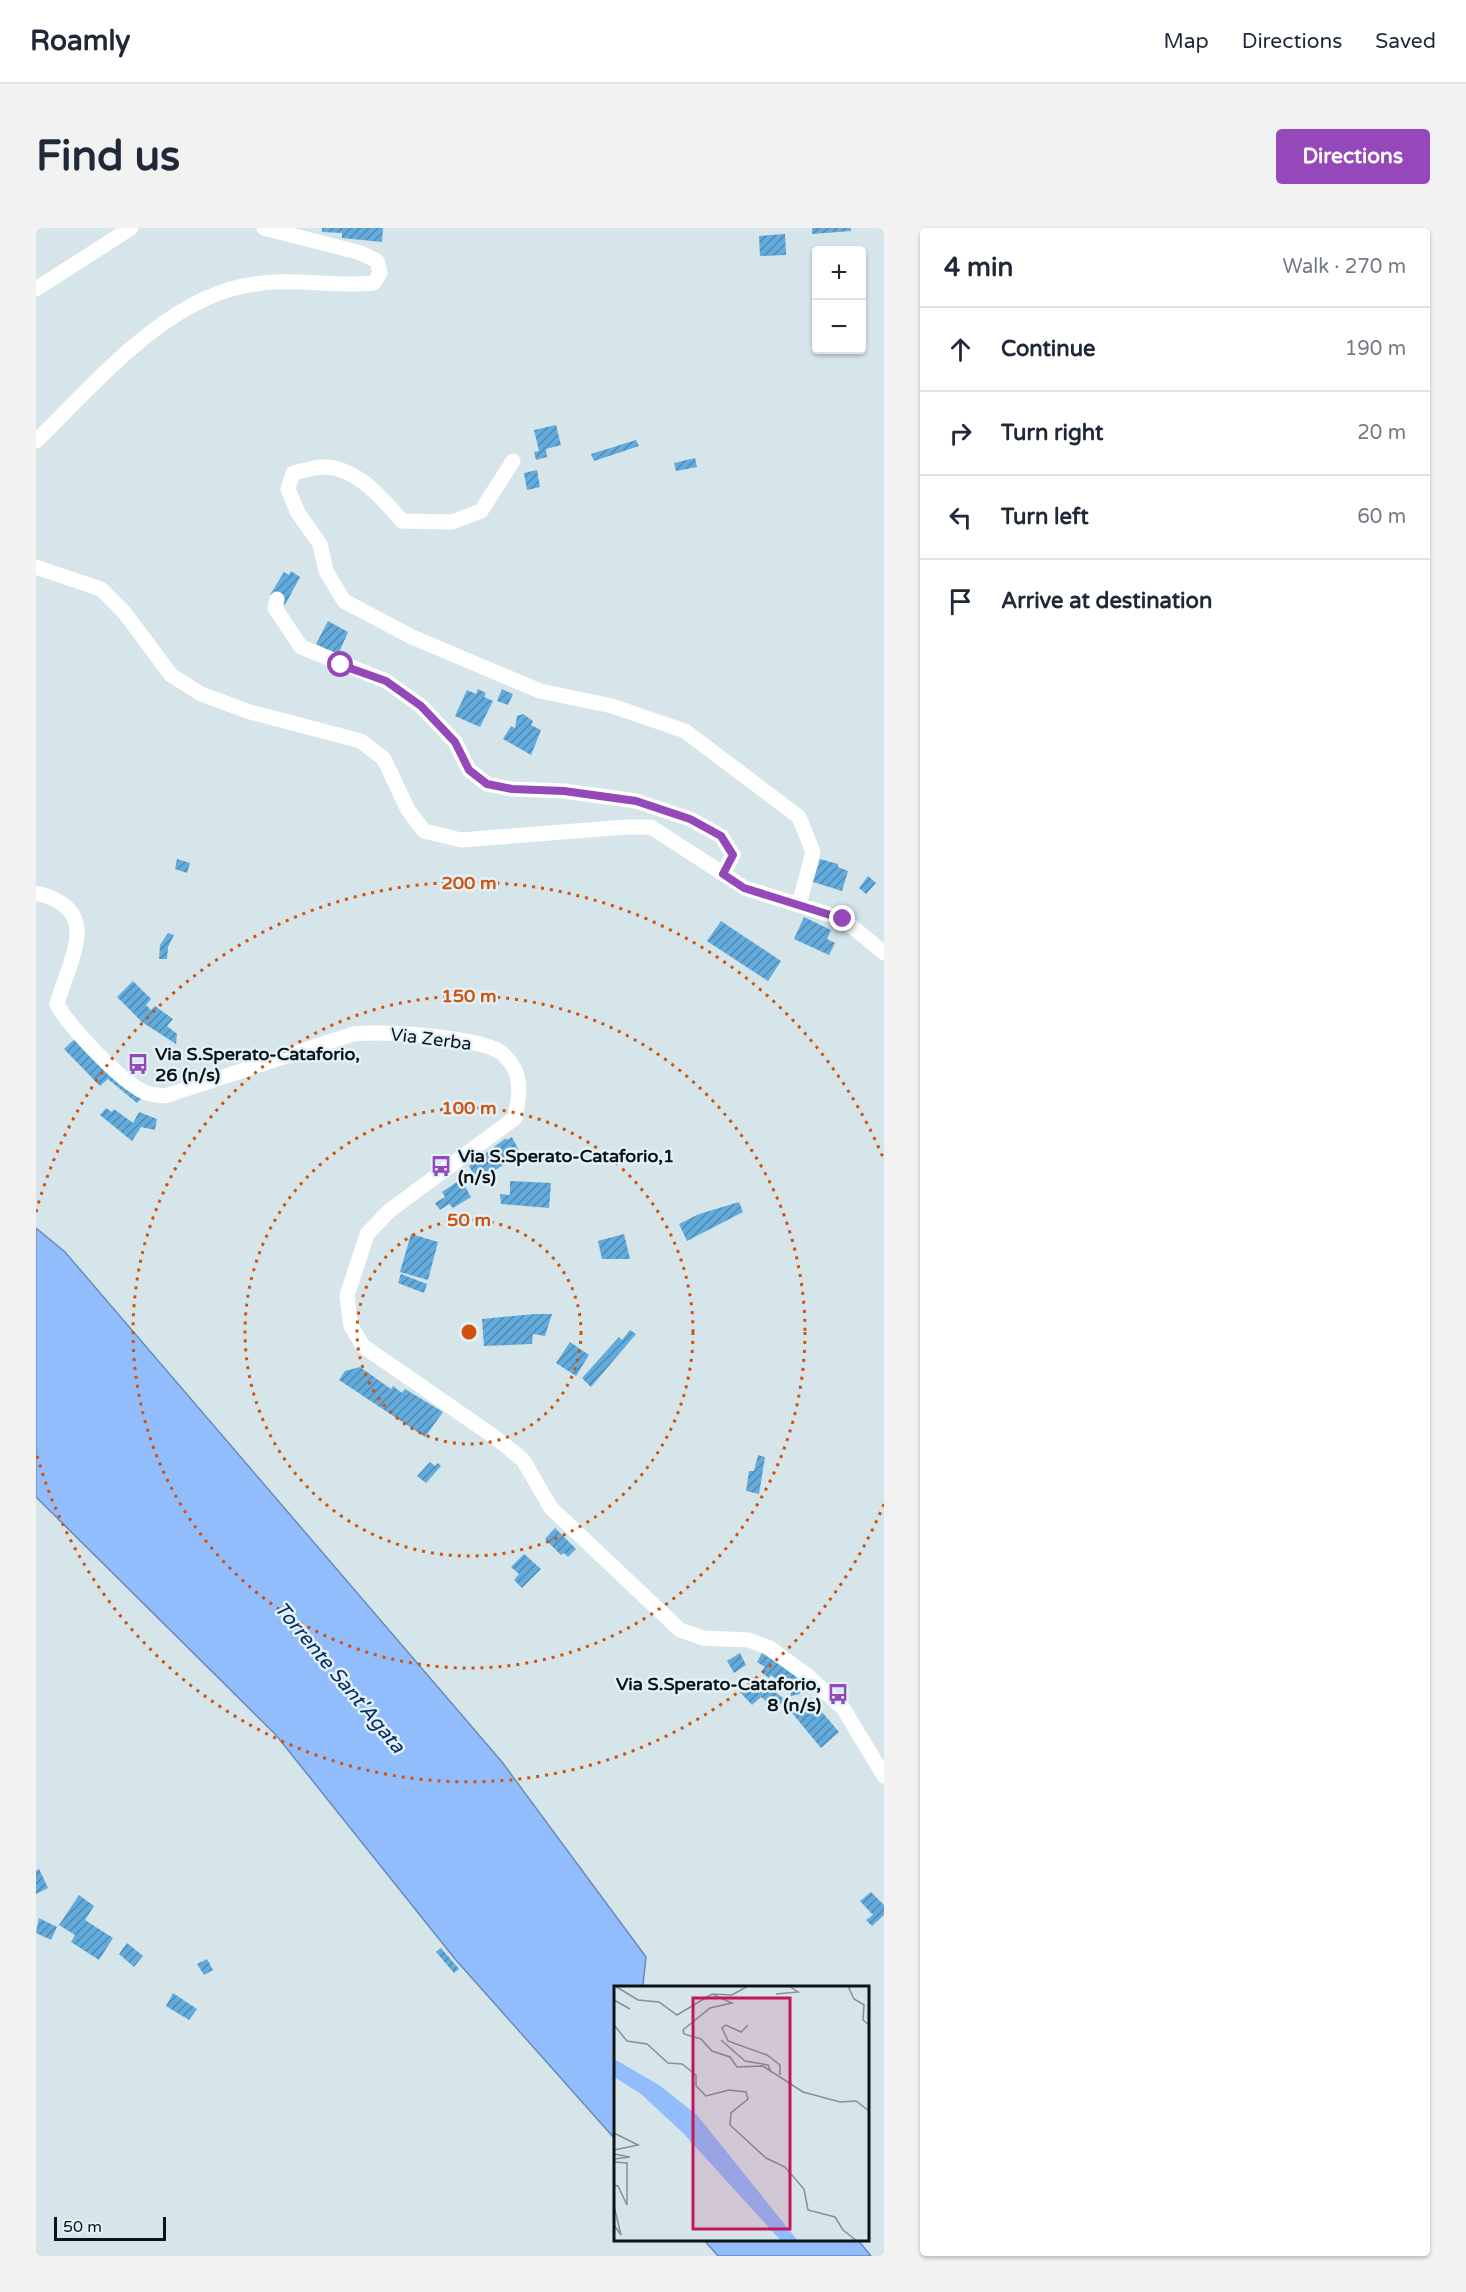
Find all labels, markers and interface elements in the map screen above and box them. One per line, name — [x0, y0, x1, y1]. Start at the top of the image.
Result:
text: Roamly — [30, 24, 130, 58]
text: Map — [1163, 29, 1209, 54]
text: Directions — [1242, 29, 1342, 54]
text: Saved — [1375, 29, 1436, 54]
button: Directions — [1276, 129, 1430, 184]
text: Find us — [36, 131, 180, 182]
map controls — [812, 246, 866, 354]
button: + — [812, 246, 866, 300]
text: 4 min — [944, 252, 1013, 283]
text: Walk · 270 m — [1283, 255, 1406, 279]
button: − — [812, 300, 866, 354]
icon: ahead — [944, 333, 977, 366]
text: Continue — [1001, 336, 1096, 362]
text: 190 m — [1345, 337, 1406, 361]
icon: right — [944, 417, 977, 450]
text: Turn right — [1001, 420, 1103, 446]
text: 20 m — [1357, 421, 1406, 445]
icon: left — [944, 501, 977, 534]
text: Turn left — [1001, 504, 1089, 530]
text: 60 m — [1357, 505, 1406, 529]
icon: arrive — [944, 585, 977, 618]
text: Arrive at destination — [1001, 588, 1212, 614]
route start — [327, 651, 353, 677]
text: 200 m — [441, 872, 497, 894]
route end — [829, 905, 855, 931]
text: 150 m — [441, 985, 497, 1007]
street label: Via Zerba — [389, 1023, 473, 1055]
place label: Via S.Sperato-Cataforio, 26 (n/s) — [155, 1043, 360, 1086]
bus stop icon: Via S.Sperato-Cataforio, 26 (n/s) — [126, 1052, 150, 1076]
text: 100 m — [441, 1097, 497, 1119]
place label: Via S.Sperato-Cataforio,1 (n/s) — [458, 1145, 674, 1188]
bus stop icon: Via S.Sperato-Cataforio,1 (n/s) — [429, 1154, 453, 1178]
text: 50 m — [447, 1209, 491, 1231]
centre of rings — [459, 1322, 479, 1342]
water label: Torrente Sant'Agata — [269, 1597, 410, 1759]
place label: Via S.Sperato-Cataforio, 8 (n/s) — [616, 1673, 821, 1716]
bus stop icon: Via S.Sperato-Cataforio, 8 (n/s) — [826, 1682, 850, 1706]
inset map — [614, 1986, 869, 2241]
scale bar — [54, 2214, 166, 2242]
text: 50 m — [63, 2217, 102, 2237]

